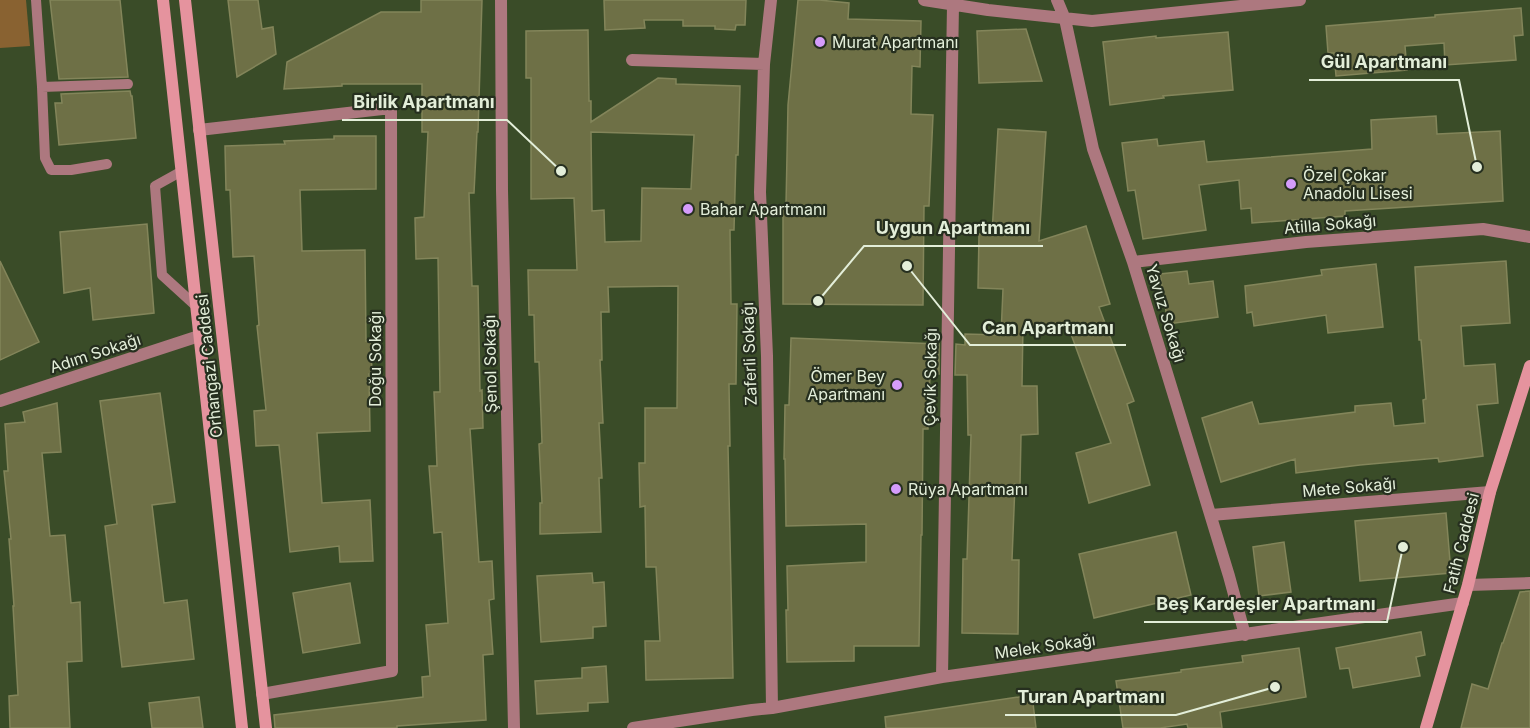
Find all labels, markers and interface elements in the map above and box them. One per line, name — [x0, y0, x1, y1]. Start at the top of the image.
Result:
place label: Murat Apartmanı — [832, 32, 958, 52]
marker: Murat Apartmanı — [813, 35, 827, 49]
callout: Gül Apartmanı — [1309, 44, 1459, 80]
text: Gül Apartmanı — [1321, 51, 1447, 72]
callout: Birlik Apartmanı — [342, 84, 507, 120]
text: Birlik Apartmanı — [353, 91, 495, 112]
place label: Özel Çokar Anadolu Lisesi — [1303, 165, 1413, 203]
marker: Özel Çokar Anadolu Lisesi — [1284, 177, 1298, 191]
place label: Bahar Apartmanı — [700, 199, 826, 219]
marker: Bahar Apartmanı — [681, 202, 695, 216]
callout: Uygun Apartmanı — [864, 210, 1043, 246]
street label: Atilla Sokağı — [1283, 210, 1377, 238]
text: Uygun Apartmanı — [876, 217, 1030, 238]
street label: Yavuz Sokağı — [1142, 262, 1190, 364]
street label: Orhangazi Caddesi — [192, 293, 226, 439]
street label: Zaferli Sokağı — [737, 302, 761, 406]
callout: Can Apartmanı — [970, 309, 1126, 345]
street label: Doğu Sokağı — [365, 311, 385, 407]
street label: Şenol Sokağı — [479, 315, 501, 413]
text: Can Apartmanı — [982, 317, 1114, 338]
street label: Çevik Sokağı — [919, 328, 941, 426]
street label: Adım Sokağı — [47, 329, 143, 377]
place label: Ömer Bey Apartmanı — [807, 366, 885, 404]
marker: Ömer Bey Apartmanı — [890, 378, 904, 392]
street label: Mete Sokağı — [1301, 473, 1397, 501]
place label: Rüya Apartmanı — [908, 479, 1028, 499]
marker: Rüya Apartmanı — [889, 482, 903, 496]
street label: Fatih Caddesi — [1439, 491, 1483, 595]
callout: Beş Kardeşler Apartmanı — [1144, 586, 1387, 622]
text: Beş Kardeşler Apartmanı — [1156, 593, 1376, 614]
street label: Melek Sokağı — [993, 629, 1097, 663]
callout: Turan Apartmanı — [1005, 679, 1176, 715]
text: Turan Apartmanı — [1017, 686, 1165, 707]

